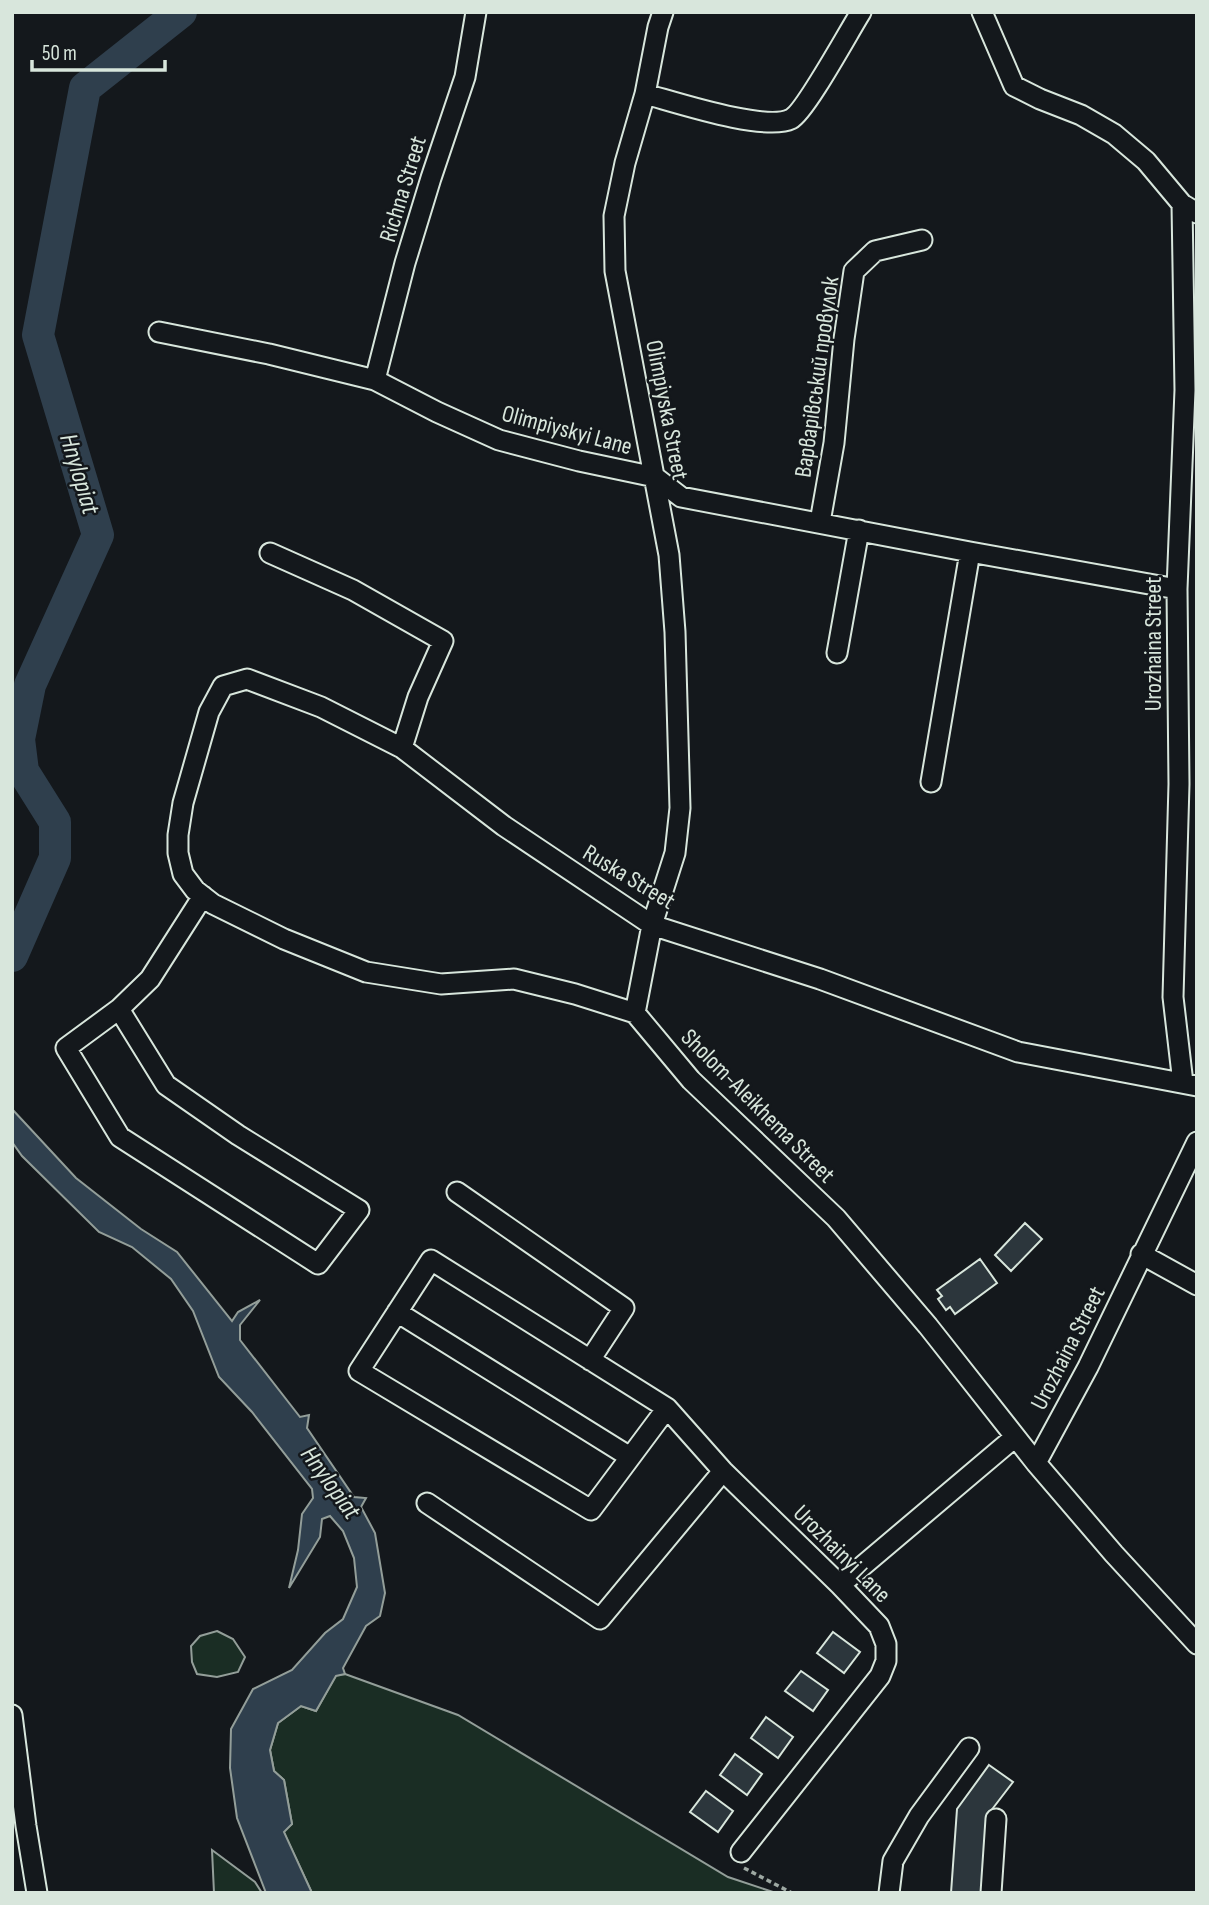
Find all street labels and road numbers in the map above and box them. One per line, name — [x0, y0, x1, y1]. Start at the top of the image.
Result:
street label: Richna Street — [373, 132, 433, 246]
street label: Варварівський провулок — [789, 274, 846, 479]
street label: Olimpiyska Street — [639, 338, 695, 482]
street label: Olimpiyskyi Lane — [499, 399, 635, 461]
street label: Urozhaina Street — [1139, 577, 1168, 711]
street label: Ruska Street — [578, 838, 680, 916]
street label: Sholom-Aleikhema Street — [675, 1023, 841, 1189]
street label: Urozhaina Street — [1024, 1281, 1112, 1415]
street label: Urozhainyi Lane — [787, 1499, 897, 1609]

